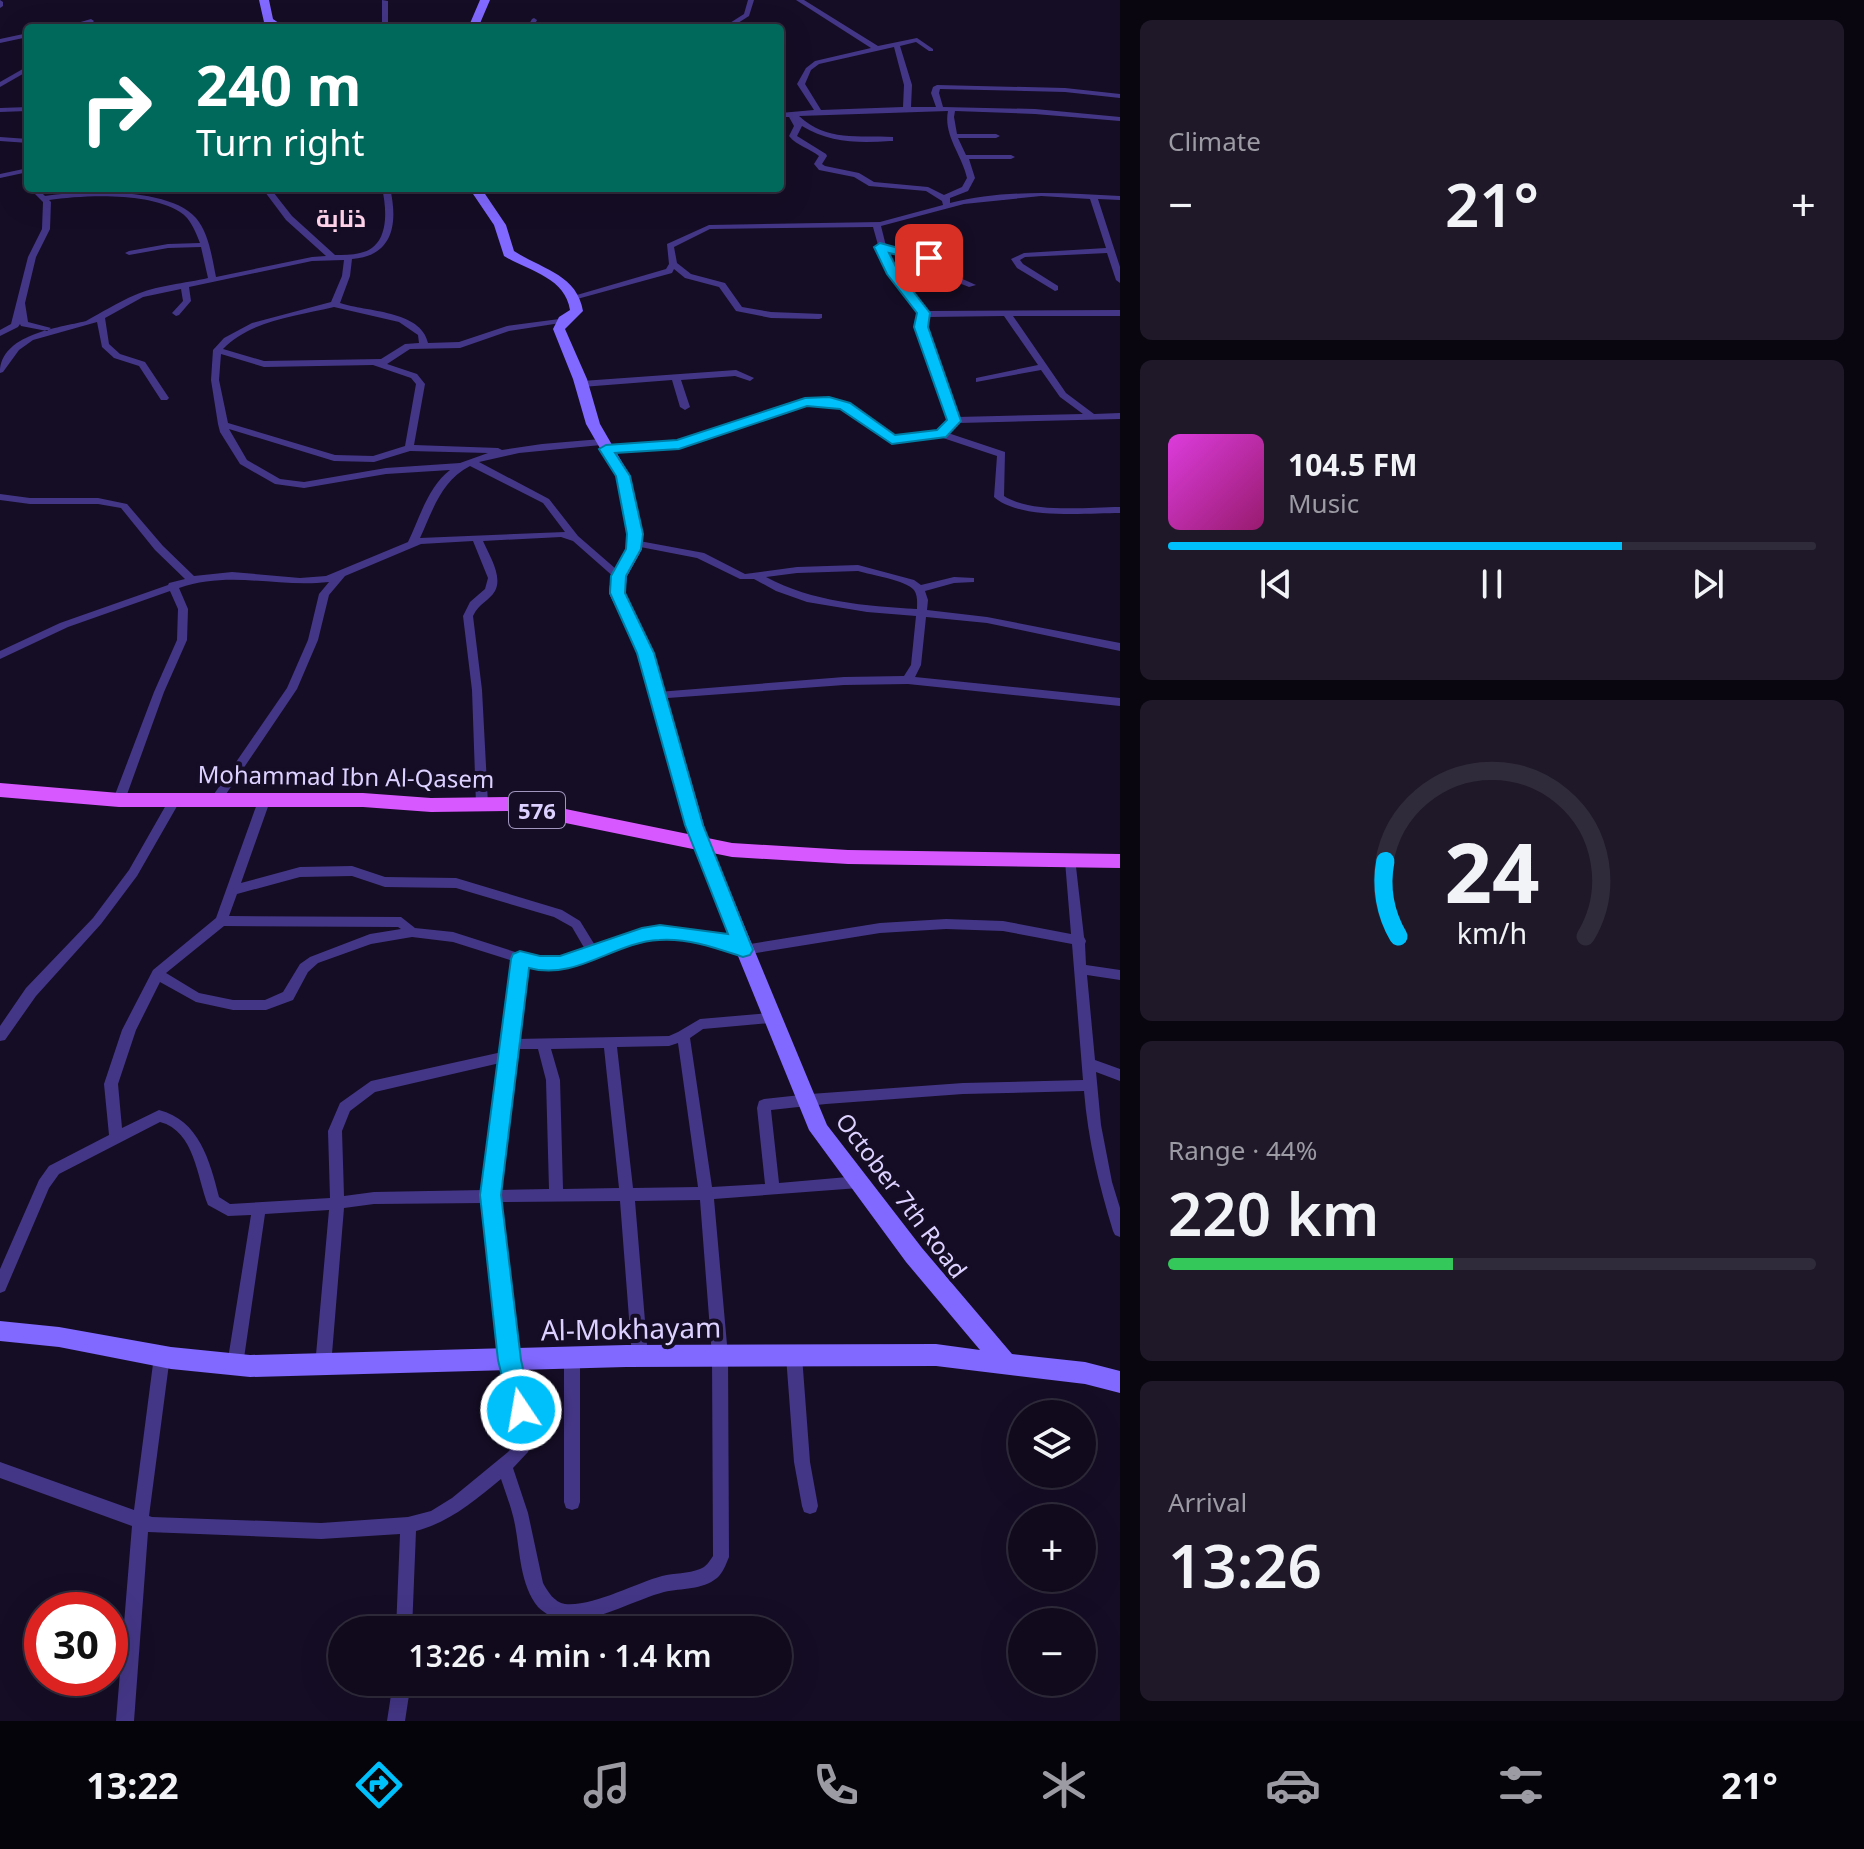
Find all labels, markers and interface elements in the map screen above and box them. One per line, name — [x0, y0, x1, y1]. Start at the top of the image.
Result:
text: 240 m — [196, 46, 361, 122]
icon: right — [64, 56, 168, 160]
text: Turn right — [196, 118, 364, 167]
text: Climate — [1168, 123, 1261, 159]
text: 21° — [1445, 163, 1539, 245]
text: − — [1168, 174, 1193, 234]
text: + — [1791, 174, 1816, 234]
district label: ذنابة — [316, 201, 366, 234]
pin — [895, 224, 963, 292]
icon: arrive — [907, 236, 951, 280]
text: 104.5 FM — [1288, 444, 1418, 485]
text: Music — [1288, 485, 1359, 521]
icon: previous — [1254, 562, 1298, 606]
icon: pause — [1470, 562, 1514, 606]
icon: next — [1686, 562, 1730, 606]
street label: Mohammad Ibn Al-Qasem — [197, 757, 495, 795]
road number: 576 — [509, 792, 565, 828]
text: 24 — [1444, 813, 1540, 926]
text: km/h — [1457, 913, 1527, 952]
street label: October 7th Road — [829, 1106, 975, 1284]
text: Range · 44% — [1168, 1132, 1317, 1168]
text: 220 km — [1168, 1172, 1379, 1254]
street label: Al-Mokhayam — [540, 1307, 722, 1349]
position arrow — [479, 1368, 563, 1452]
map controls — [1008, 1400, 1096, 1696]
button: layers — [1008, 1400, 1096, 1488]
text: Arrival — [1168, 1484, 1247, 1520]
button: + — [1008, 1504, 1096, 1592]
text: 13:26 — [1168, 1524, 1322, 1606]
speed limit sign: 30 — [24, 1592, 128, 1696]
button: − — [1008, 1608, 1096, 1696]
text: 13:26 · 4 min · 1.4 km — [409, 1635, 711, 1676]
icon: directions — [351, 1757, 407, 1813]
icon: music — [579, 1757, 635, 1813]
icon: phone — [808, 1757, 864, 1813]
icon: climate — [1036, 1757, 1092, 1813]
icon: car — [1265, 1757, 1321, 1813]
icon: filters — [1493, 1757, 1549, 1813]
text: 13:22 — [86, 1761, 179, 1810]
text: 21° — [1721, 1761, 1778, 1810]

